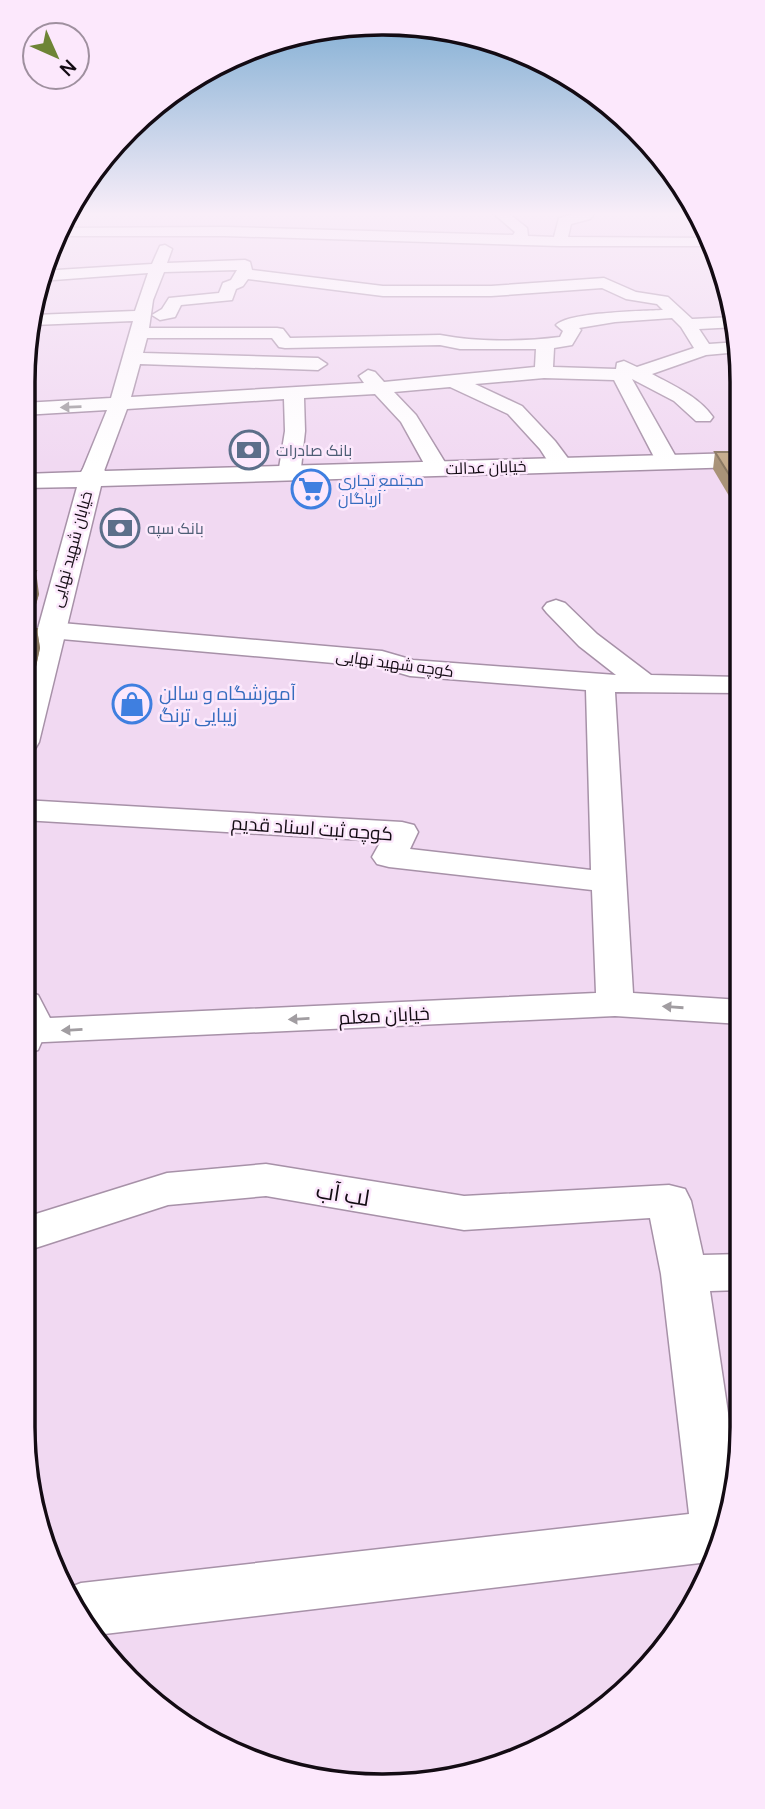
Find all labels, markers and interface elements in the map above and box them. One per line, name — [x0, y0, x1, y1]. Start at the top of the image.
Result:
north arrow — [21, 21, 91, 91]
text: N — [54, 54, 82, 82]
one-way arrow — [59, 401, 81, 412]
bank icon: بانک صادرات — [228, 429, 270, 471]
place label: بانک صادرات — [276, 439, 352, 461]
street label: خیابان عدالت — [445, 455, 527, 479]
supermarket icon: مجتمع تجاری آریاگان — [290, 468, 332, 510]
place label: مجتمع تجاری آریاگان — [338, 469, 424, 509]
street label: خیابان شهید نهایی — [45, 488, 97, 610]
bank icon: بانک سپه — [99, 507, 141, 549]
place label: بانک سپه — [147, 517, 204, 539]
street label: کوچه شهید نهایی — [335, 644, 455, 683]
place label: آموزشگاه و سالن زیبایی ترنگ — [159, 680, 296, 728]
shop icon: آموزشگاه و سالن زیبایی ترنگ — [111, 683, 153, 725]
street label: کوچه ثبت اسناد قدیم — [230, 809, 394, 848]
street label: خیابان معلم — [338, 1000, 430, 1031]
one-way arrow — [662, 1002, 684, 1013]
one-way arrow — [288, 1014, 310, 1025]
one-way arrow — [60, 1025, 82, 1036]
street label: لب آب — [314, 1173, 372, 1213]

